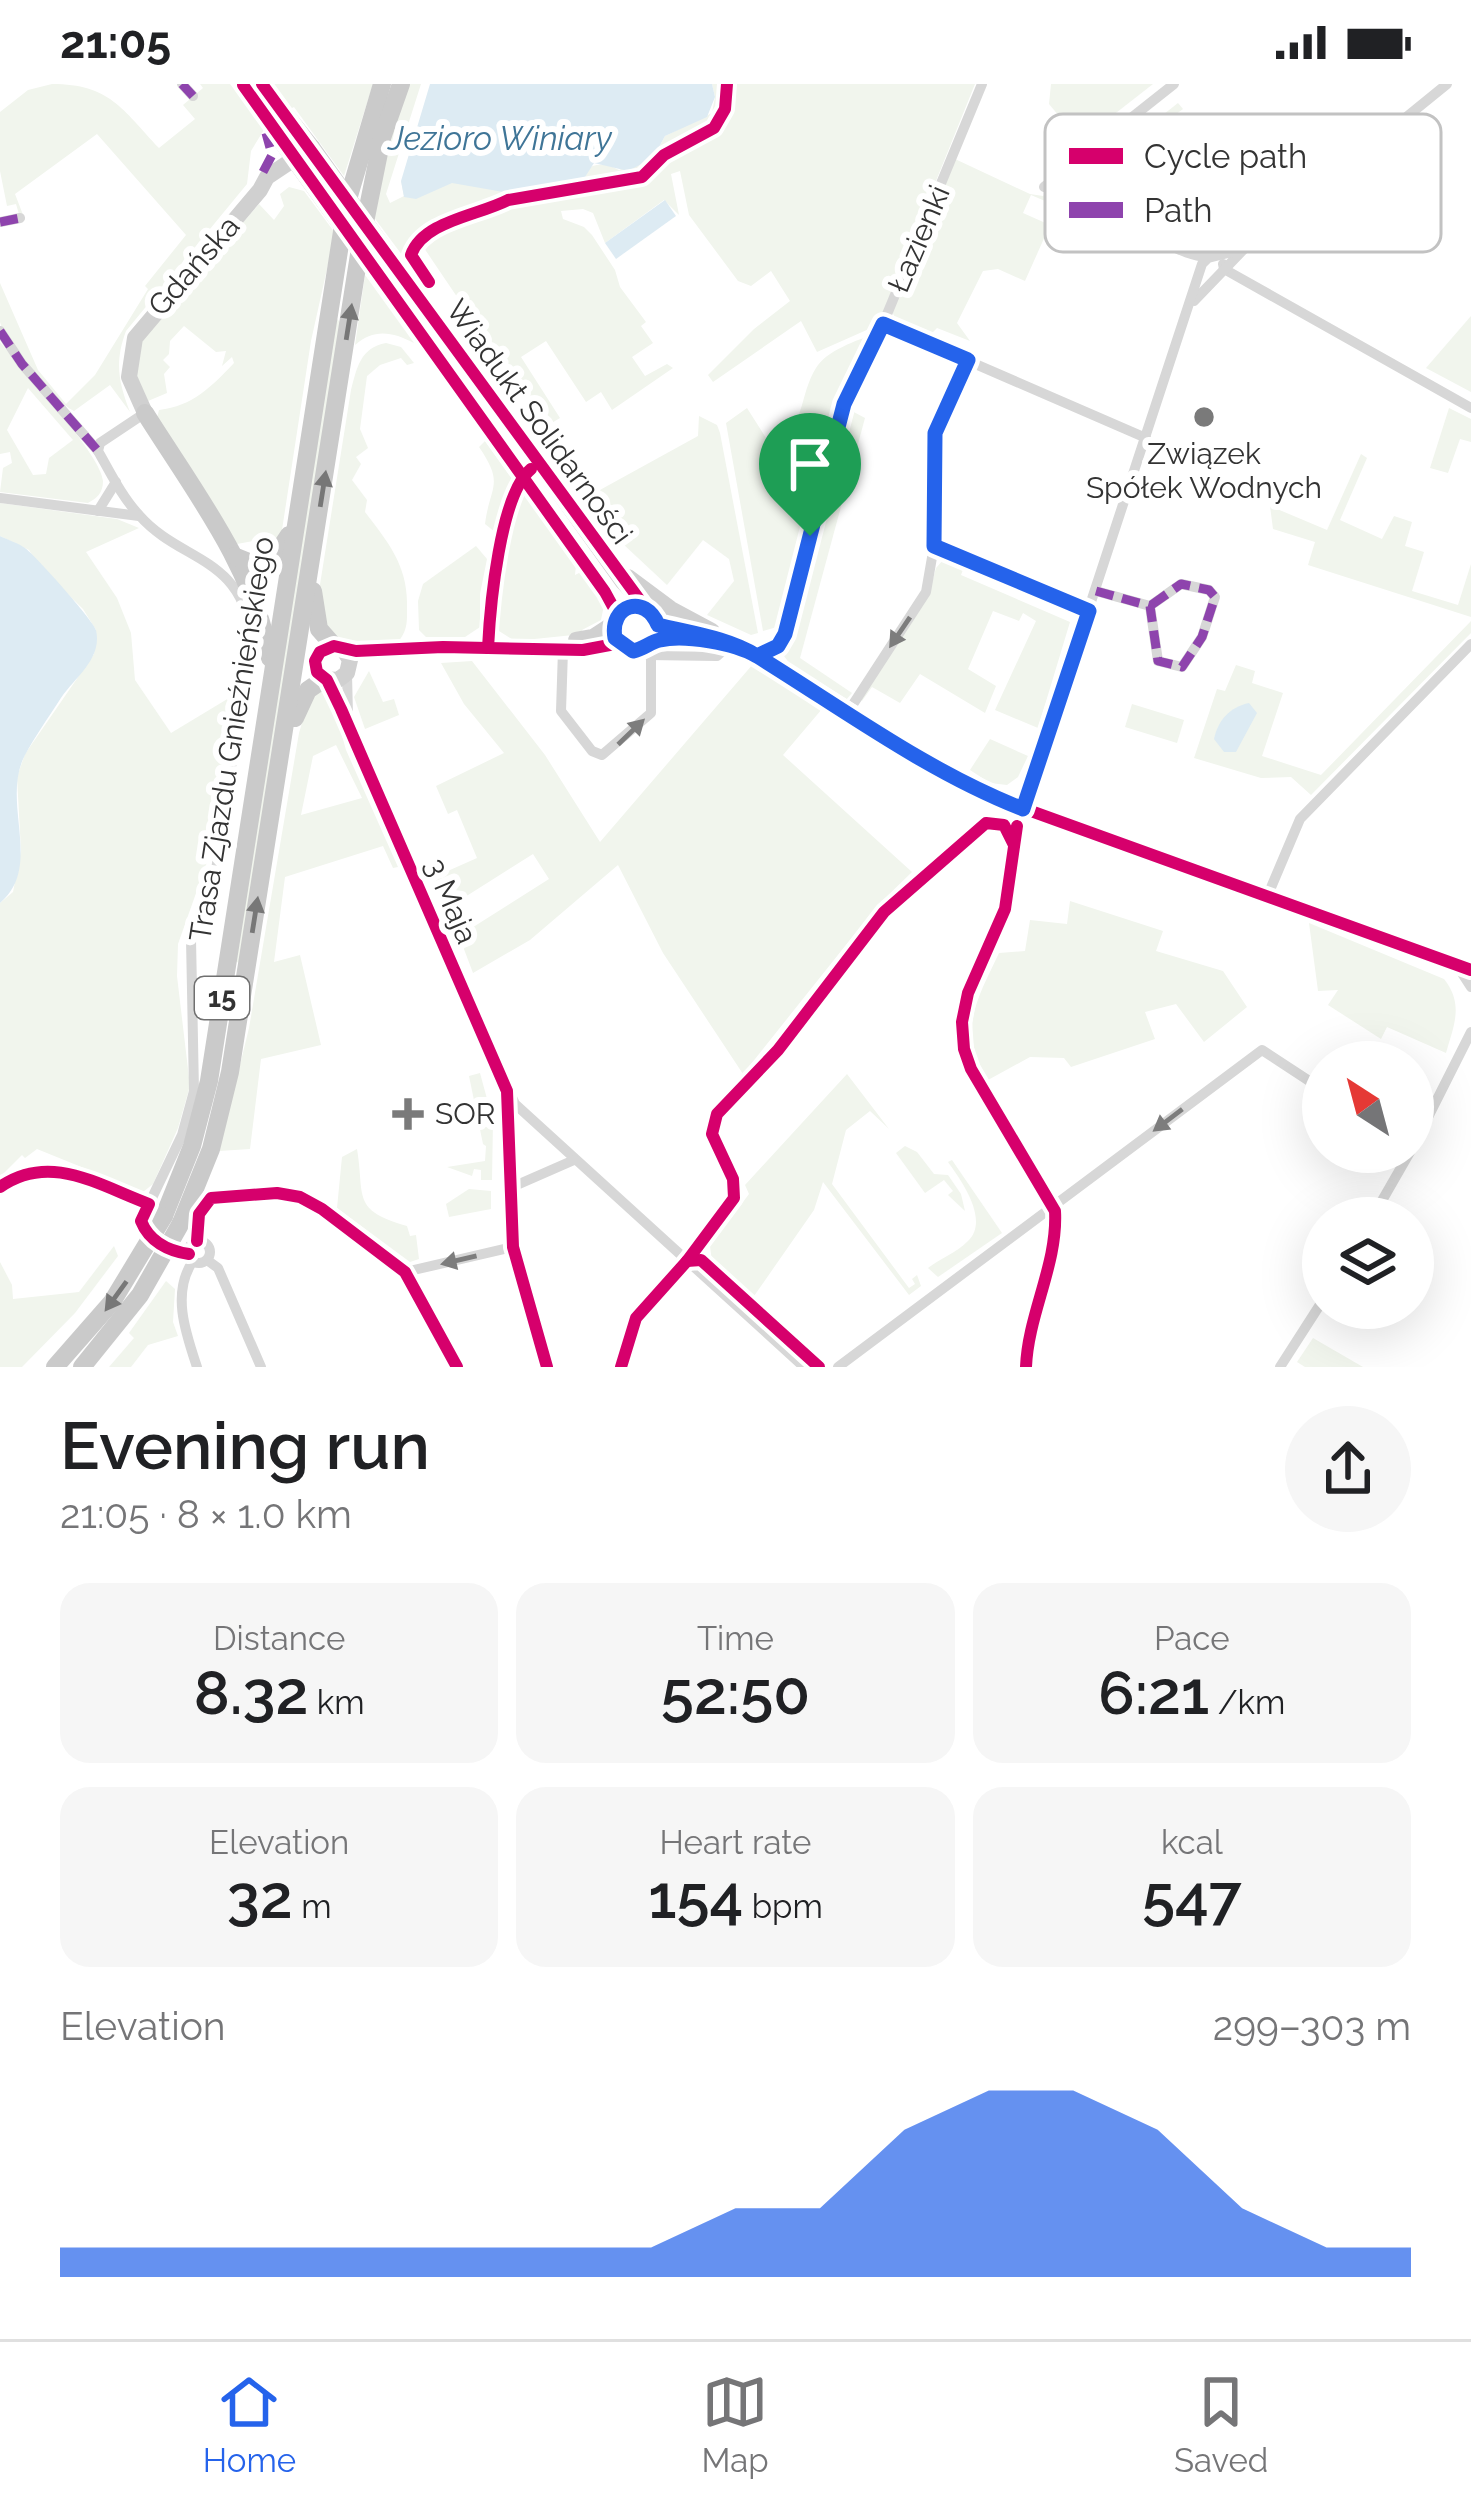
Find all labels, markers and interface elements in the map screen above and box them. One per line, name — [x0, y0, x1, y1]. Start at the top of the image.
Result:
text: 21:05 — [60, 16, 171, 69]
legend — [1045, 114, 1441, 252]
water label: Jezioro Winiary — [386, 119, 613, 158]
text: Cycle path — [1144, 137, 1307, 176]
street label: Łazienki — [880, 180, 957, 298]
text: Path — [1144, 191, 1213, 230]
street label: Gdańska — [141, 209, 246, 323]
street label: Wiadukt Solidarności — [439, 293, 640, 551]
one-way arrow — [340, 303, 359, 340]
marker: Związek Spółek Wodnych — [1191, 404, 1217, 430]
pin — [759, 413, 861, 536]
icon: arrive — [777, 431, 843, 497]
place label: Związek Spółek Wodnych — [1086, 436, 1322, 505]
one-way arrow — [313, 470, 332, 507]
street label: Trasa Zjazdu Gnieźnieńskiego — [182, 534, 281, 944]
one-way arrow — [889, 616, 912, 649]
one-way arrow — [616, 718, 645, 746]
street label: 3 Maja — [418, 853, 485, 949]
one-way arrow — [246, 896, 265, 933]
road number: 15 — [195, 977, 249, 1019]
north arrow — [1302, 1041, 1434, 1173]
map controls — [1302, 1041, 1434, 1329]
place label: SOR — [435, 1096, 495, 1131]
marker: SOR — [392, 1098, 424, 1130]
one-way arrow — [1152, 1108, 1184, 1132]
button: layers — [1302, 1197, 1434, 1329]
one-way arrow — [441, 1251, 478, 1270]
one-way arrow — [104, 1280, 128, 1312]
button: share — [1285, 1406, 1411, 1532]
text: Evening run — [60, 1407, 430, 1484]
text: 21:05 · 8 × 1.0 km — [60, 1491, 352, 1537]
text: Distance — [213, 1619, 345, 1658]
text: Time — [697, 1619, 774, 1658]
text: Pace — [1154, 1619, 1230, 1658]
text: 8.32 — [194, 1658, 308, 1728]
text: 52:50 — [661, 1658, 810, 1728]
text: 6:21 — [1098, 1658, 1209, 1728]
text: km — [308, 1683, 365, 1722]
text: /km — [1209, 1683, 1285, 1722]
text: Elevation — [209, 1823, 349, 1862]
text: Heart rate — [659, 1823, 811, 1862]
text: kcal — [1161, 1823, 1223, 1862]
text: 32 — [227, 1862, 293, 1932]
text: 154 — [648, 1862, 743, 1932]
text: 547 — [1142, 1862, 1242, 1932]
text: m — [293, 1887, 331, 1926]
text: bpm — [743, 1887, 823, 1926]
text: Elevation — [60, 2003, 226, 2049]
text: 299–303 m — [1213, 2003, 1411, 2049]
tab: Home — [203, 2369, 296, 2480]
tab: Map — [701, 2369, 769, 2480]
tab: Saved — [1174, 2369, 1268, 2480]

